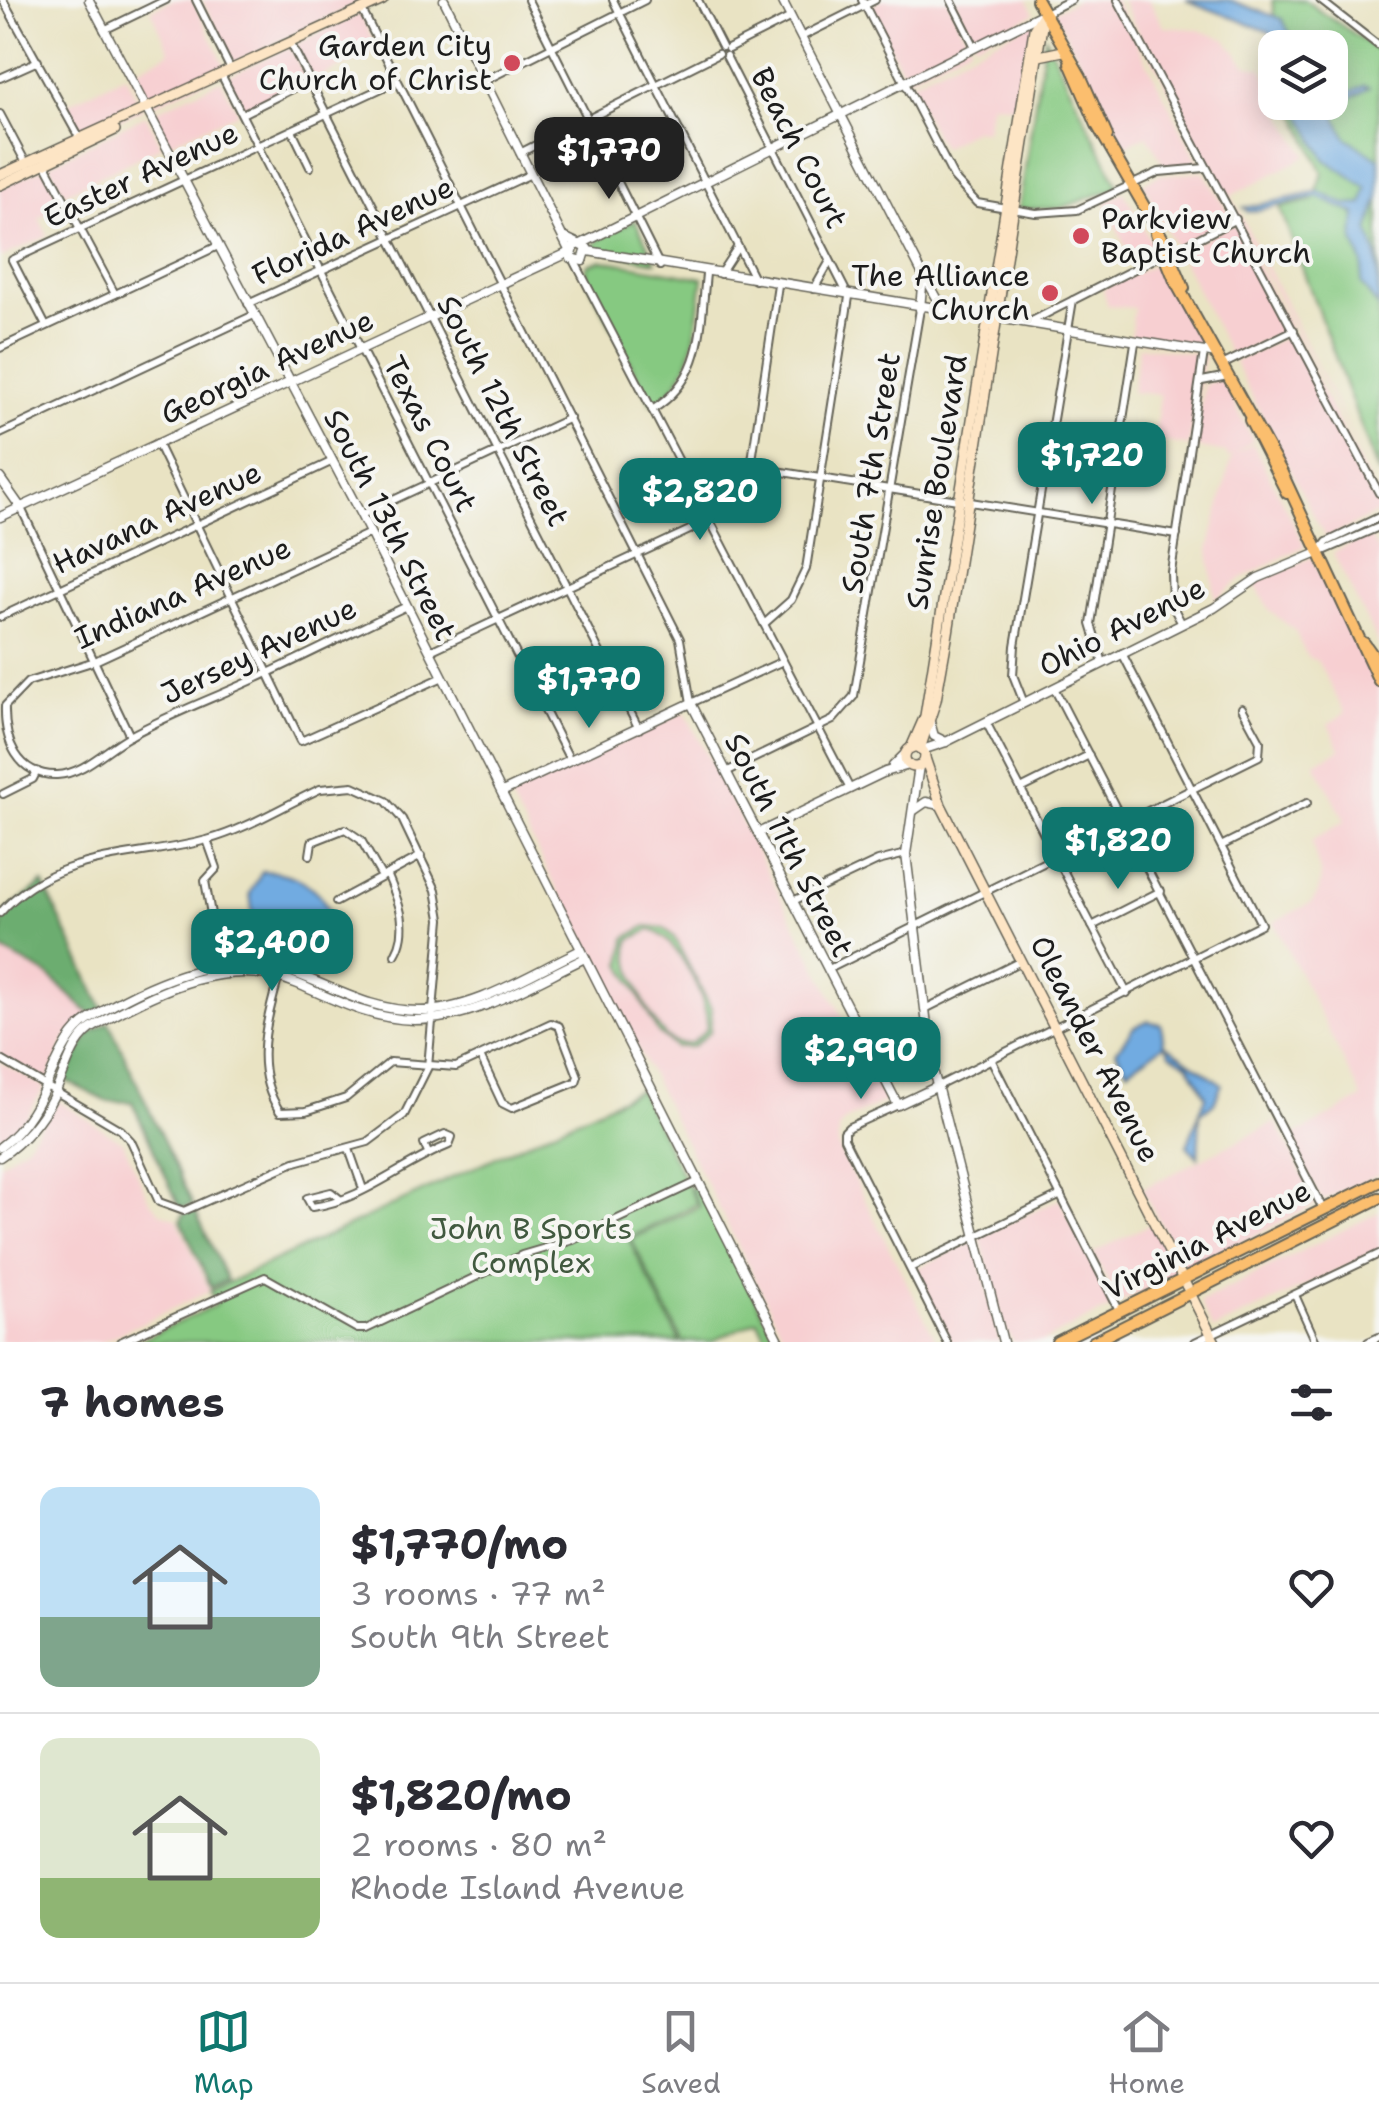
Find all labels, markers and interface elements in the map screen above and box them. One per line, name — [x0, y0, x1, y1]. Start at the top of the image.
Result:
place label: Garden City Church of Christ — [259, 25, 492, 100]
map controls — [1258, 30, 1348, 120]
button: layers — [1258, 30, 1348, 120]
marker: Garden City Church of Christ — [501, 52, 523, 74]
street label: Beach Court — [741, 60, 858, 235]
street label: Easter Avenue — [37, 112, 245, 237]
pin: $1,770 — [528, 117, 690, 202]
text: $1,770 — [556, 128, 662, 171]
street label: Florida Avenue — [245, 166, 460, 295]
place label: Parkview Baptist Church — [1101, 198, 1311, 273]
marker: Parkview Baptist Church — [1070, 225, 1092, 247]
place label: The Alliance Church — [851, 255, 1030, 330]
marker: The Alliance Church — [1039, 282, 1061, 304]
street label: South 12th Street — [427, 288, 579, 533]
street label: Georgia Avenue — [154, 299, 380, 434]
street label: Texas Court — [374, 349, 487, 519]
street label: South 7th Street — [831, 349, 910, 596]
street label: Sunrise Boulevard — [896, 351, 977, 613]
street label: South 13th Street — [314, 402, 467, 648]
pin: $1,720 — [1011, 422, 1173, 507]
text: $1,720 — [1040, 433, 1144, 476]
street label: Havana Avenue — [46, 451, 268, 584]
pin: $2,820 — [619, 458, 781, 543]
text: $2,820 — [641, 469, 759, 512]
street label: Indiana Avenue — [68, 527, 297, 659]
street label: Ohio Avenue — [1031, 567, 1212, 686]
street label: Jersey Avenue — [154, 587, 363, 714]
pin: $1,770 — [508, 646, 670, 731]
text: $1,770 — [536, 657, 642, 700]
street label: South 11th Street — [715, 726, 864, 964]
pin: $1,820 — [1037, 807, 1199, 892]
text: $1,820 — [1064, 818, 1172, 861]
pin: $2,400 — [191, 909, 353, 994]
text: $2,400 — [213, 920, 331, 963]
street label: Oleander Avenue — [1020, 928, 1170, 1169]
pin: $2,990 — [780, 1017, 942, 1102]
text: $2,990 — [804, 1028, 918, 1071]
street label: Virginia Avenue — [1096, 1170, 1318, 1310]
park label: John B Sports Complex — [430, 1208, 632, 1283]
text: 7 homes — [40, 1374, 225, 1430]
icon: filters — [1284, 1375, 1339, 1430]
text: $1,770/mo — [350, 1516, 568, 1572]
icon: home — [120, 1527, 240, 1647]
icon: heart — [1284, 1560, 1339, 1615]
text: 3 rooms · 77 m² — [350, 1572, 606, 1615]
text: South 9th Street — [350, 1615, 610, 1658]
text: $1,820/mo — [350, 1767, 572, 1823]
icon: home — [120, 1778, 240, 1898]
icon: heart — [1284, 1811, 1339, 1866]
text: 2 rooms · 80 m² — [350, 1823, 607, 1866]
text: Rhode Island Avenue — [350, 1866, 685, 1909]
tab: Map — [194, 2004, 254, 2102]
tab: Saved — [641, 2004, 721, 2102]
tab: Home — [1108, 2004, 1185, 2102]

